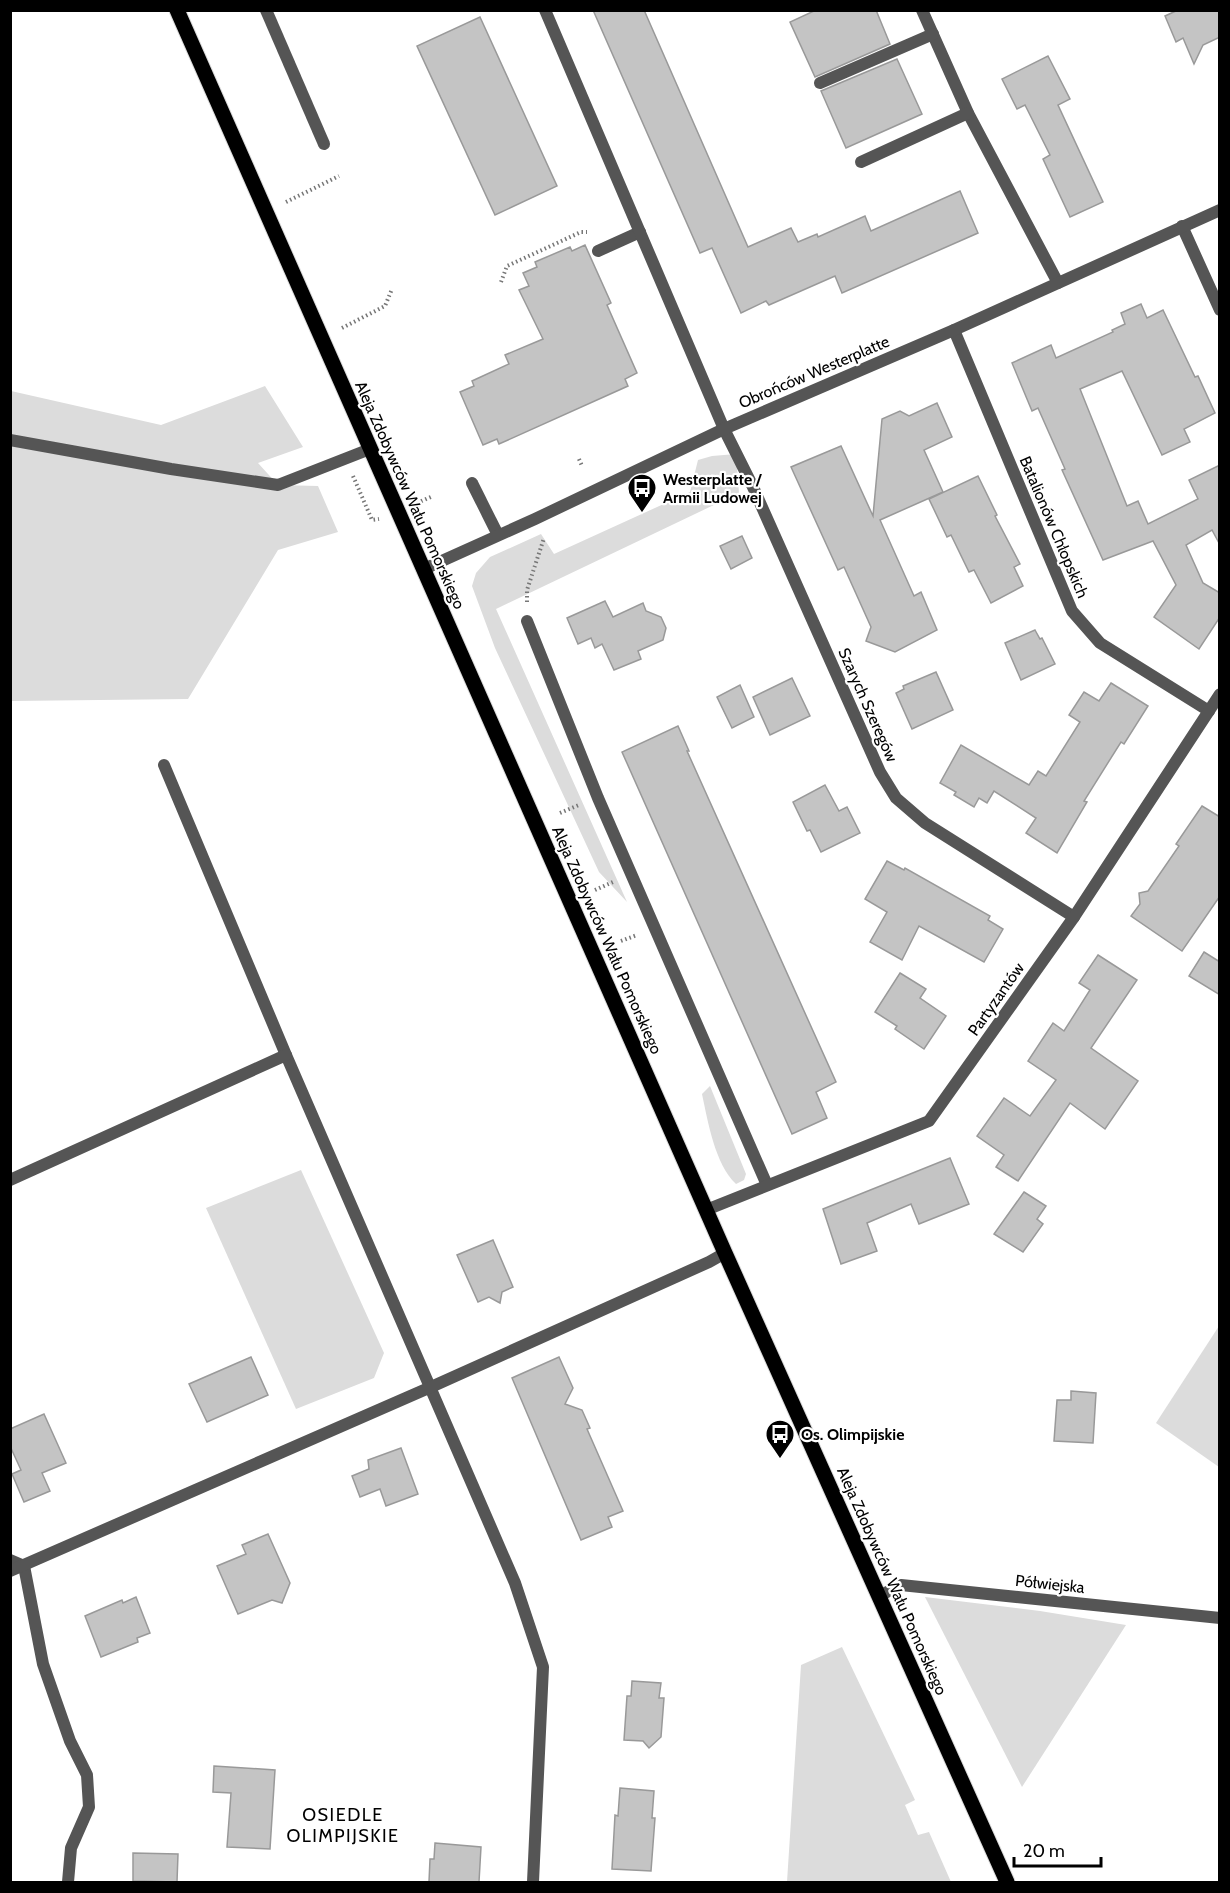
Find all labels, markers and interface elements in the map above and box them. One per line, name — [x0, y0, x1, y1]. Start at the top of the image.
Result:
street label: Obrońców Westerplatte — [736, 332, 892, 412]
street label: Aleja Zdobywców Wału Pomorskiego — [351, 378, 469, 612]
street label: Batalionów Chłopskich — [1016, 453, 1092, 601]
place label: Westerplatte / Armii Ludowej — [663, 470, 763, 507]
bus stop icon: Westerplatte / Armii Ludowej — [626, 472, 658, 514]
street label: Szarych Szeregów — [834, 645, 902, 765]
street label: Aleja Zdobywców Wału Pomorskiego — [548, 823, 666, 1057]
street label: Partyzantów — [964, 958, 1028, 1039]
bus stop icon: Os. Olimpijskie — [764, 1418, 796, 1460]
place label: Os. Olimpijskie — [801, 1425, 904, 1444]
street label: Aleja Zdobywców Wału Pomorskiego — [833, 1464, 951, 1698]
street label: Półwiejska — [1014, 1571, 1086, 1597]
district label: OSIEDLE OLIMPIJSKIE — [286, 1804, 400, 1847]
scale bar — [1014, 1830, 1101, 1868]
text: 20 m — [1023, 1840, 1065, 1862]

